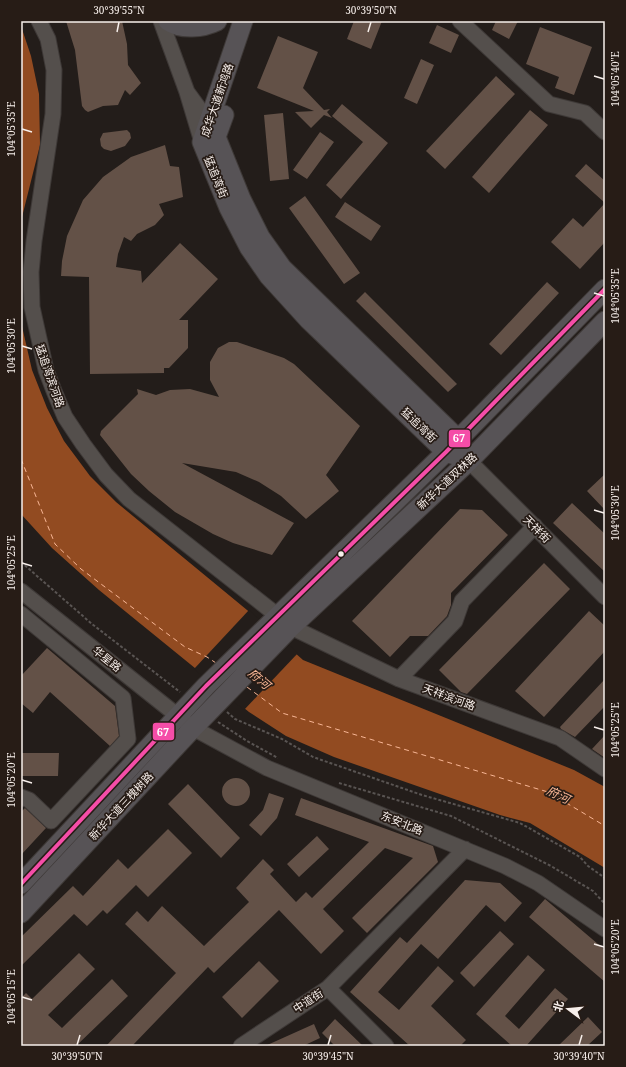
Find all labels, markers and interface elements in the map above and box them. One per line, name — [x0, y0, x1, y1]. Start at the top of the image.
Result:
text: 30°39'55"N — [93, 3, 145, 17]
text: 30°39'50"N — [345, 3, 397, 17]
text: 104°05'40"E — [608, 51, 622, 107]
street label: 成华大道新鸿路 — [197, 61, 236, 139]
text: 104°05'35"E — [4, 101, 18, 157]
street label: 猛追湾街 — [201, 154, 232, 200]
text: 104°05'35"E — [608, 268, 622, 324]
text: 104°05'30"E — [4, 318, 18, 374]
street label: 猛追湾滨河路 — [33, 342, 68, 409]
street label: 猛追湾街 — [398, 404, 440, 445]
line badge: 67 — [448, 429, 471, 448]
text: 67 — [453, 430, 465, 445]
street label: 新华大道双林路 — [413, 449, 480, 512]
text: 104°05'30"E — [608, 485, 622, 541]
street label: 天祥街 — [520, 512, 554, 546]
text: 104°05'25"E — [4, 535, 18, 591]
unlabelled marker — [336, 549, 346, 559]
street label: 华星路 — [90, 642, 125, 675]
water label: 府河 — [245, 664, 275, 694]
street label: 天祥滨河路 — [421, 680, 478, 713]
text: 104°05'25"E — [608, 702, 622, 758]
line badge: 67 — [152, 722, 175, 741]
text: 67 — [157, 724, 169, 739]
text: 104°05'20"E — [4, 752, 18, 808]
street label: 新华大道三槐树路 — [85, 768, 156, 843]
water label: 府河 — [544, 782, 574, 808]
street label: 东安北路 — [379, 807, 425, 838]
text: 104°05'20"E — [608, 919, 622, 975]
text: 104°05'15"E — [4, 969, 18, 1025]
street label: 中道街 — [290, 985, 326, 1016]
north arrow — [548, 989, 588, 1029]
text: 北 — [549, 999, 567, 1013]
text: 30°39'50"N — [51, 1049, 103, 1063]
text: 30°39'45"N — [302, 1049, 354, 1063]
text: 30°39'40"N — [553, 1049, 605, 1063]

